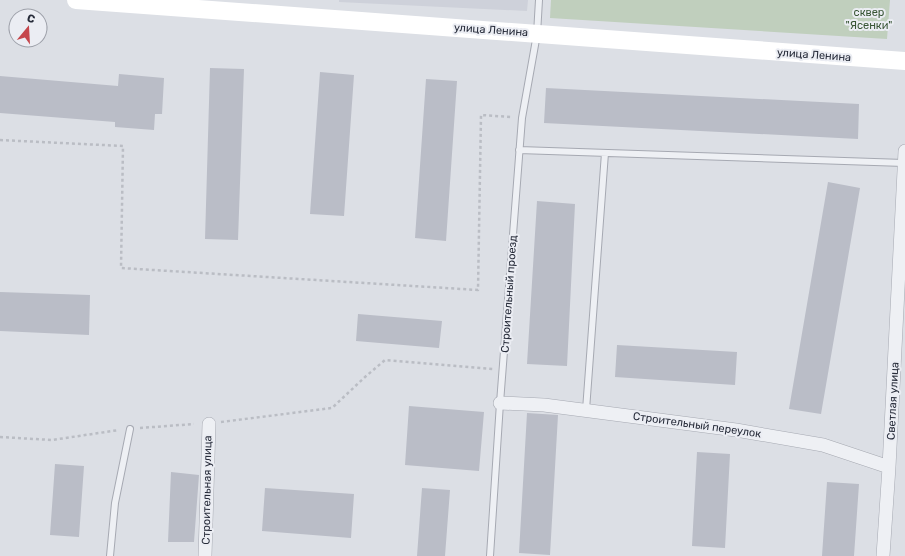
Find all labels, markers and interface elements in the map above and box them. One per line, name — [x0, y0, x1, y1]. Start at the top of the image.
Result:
park label: сквер "Ясенки" — [846, 6, 892, 32]
north arrow — [8, 8, 48, 48]
text: С — [25, 12, 37, 26]
street label: улица Ленина — [453, 21, 529, 39]
street label: улица Ленина — [776, 46, 852, 64]
street label: Строительный проезд — [498, 234, 520, 353]
street label: Светлая улица — [884, 362, 902, 440]
street label: Строительный переулок — [632, 410, 762, 440]
street label: Строительная улица — [200, 435, 214, 545]

